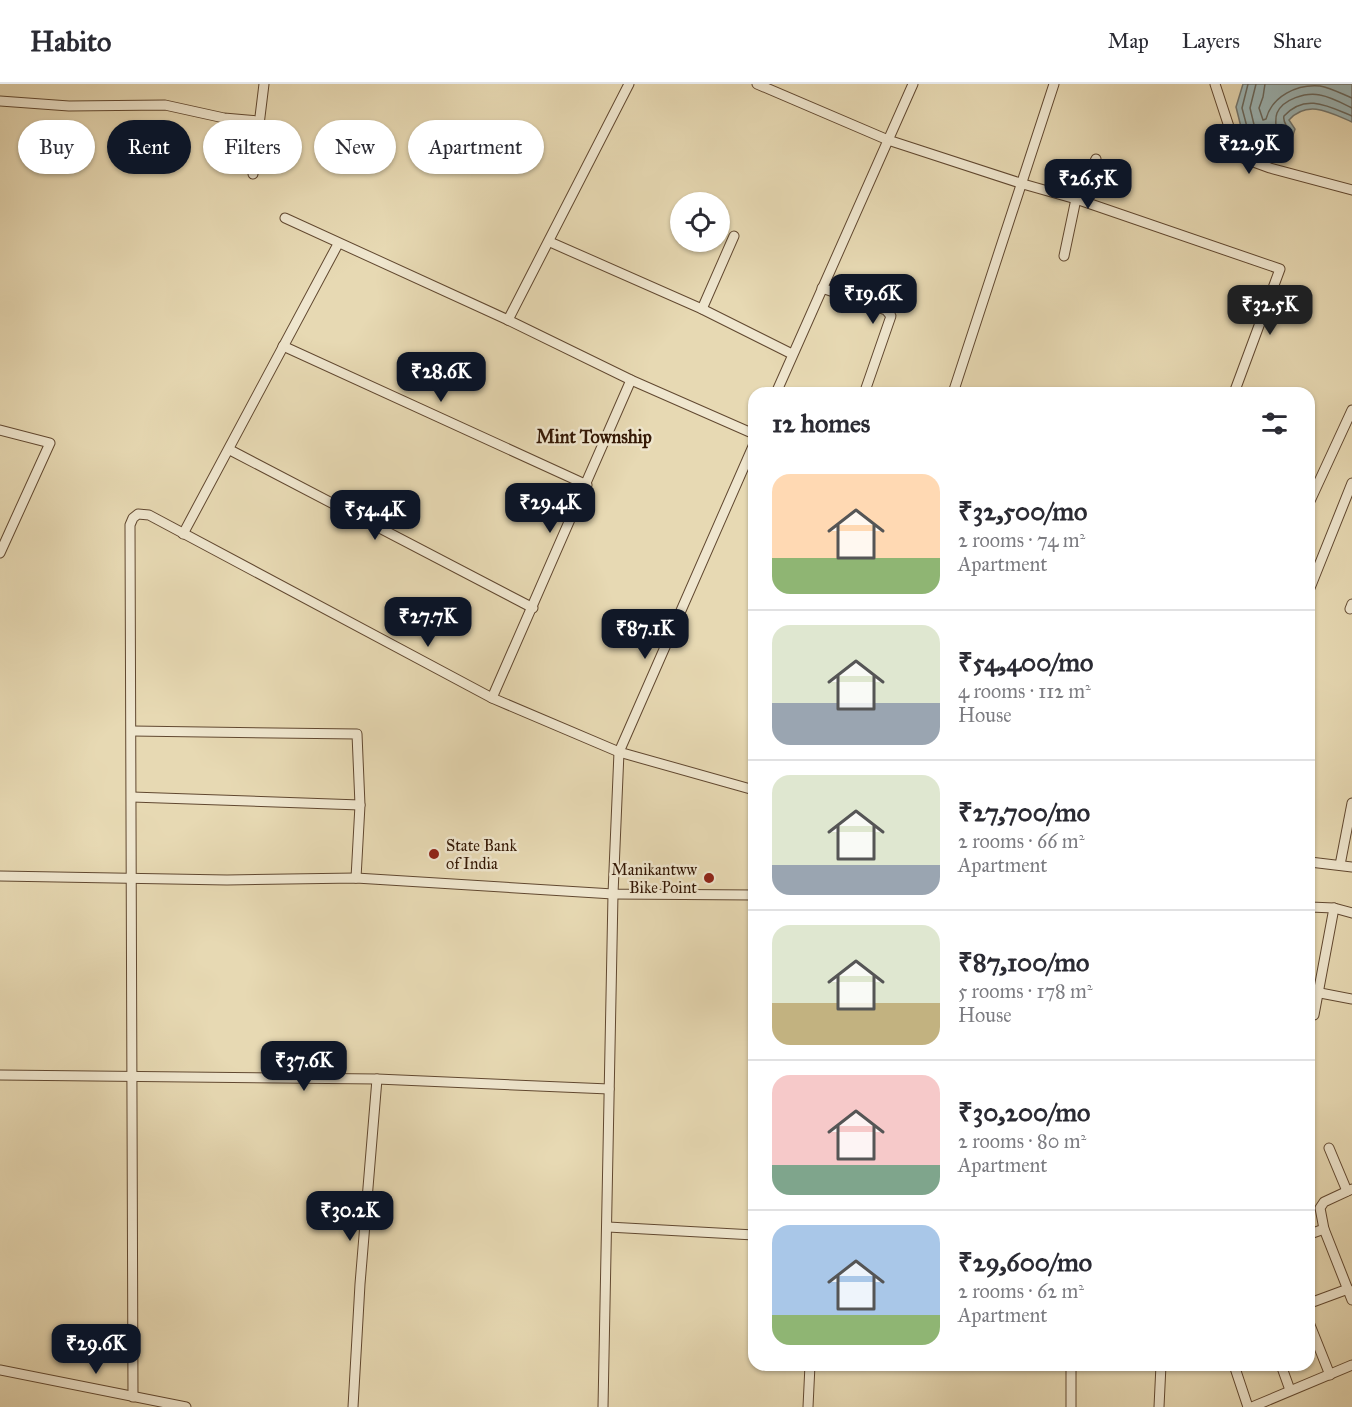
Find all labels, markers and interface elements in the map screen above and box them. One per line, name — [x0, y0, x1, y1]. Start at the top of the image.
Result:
text: Habito — [30, 24, 111, 59]
text: Map — [1108, 28, 1149, 54]
text: Layers — [1182, 28, 1240, 54]
text: Share — [1273, 28, 1322, 54]
chip: Buy — [18, 120, 95, 174]
chip: Rent — [107, 120, 191, 174]
chip: Filters — [203, 120, 302, 174]
chip: New — [314, 120, 396, 174]
chip: Apartment — [408, 120, 544, 174]
pin: ₹22.9K — [1200, 124, 1298, 175]
text: ₹22.9K — [1219, 131, 1279, 155]
pin: ₹26.5K — [1039, 159, 1137, 210]
text: ₹26.5K — [1059, 166, 1117, 190]
map controls — [670, 192, 730, 252]
button: locate — [670, 192, 730, 252]
pin: ₹19.6K — [824, 274, 922, 325]
text: ₹19.6K — [844, 281, 902, 305]
pin: ₹32.5K — [1221, 285, 1319, 336]
text: ₹32.5K — [1241, 292, 1299, 316]
pin: ₹28.6K — [392, 352, 490, 403]
text: ₹28.6K — [411, 359, 471, 383]
text: 12 homes — [772, 407, 870, 439]
icon: filters — [1258, 407, 1291, 440]
district label: Mint Township — [536, 426, 652, 449]
pin: ₹29.4K — [501, 483, 599, 534]
pin: ₹54.4K — [326, 490, 424, 541]
text: ₹29.4K — [519, 490, 581, 514]
text: ₹32,500/mo — [958, 495, 1087, 527]
text: ₹54.4K — [344, 497, 406, 521]
icon: home — [820, 498, 892, 570]
text: 2 rooms · 74 m² — [958, 528, 1085, 552]
text: Apartment — [958, 552, 1047, 576]
pin: ₹27.7K — [379, 597, 477, 648]
text: ₹27.7K — [398, 604, 458, 628]
pin: ₹87.1K — [596, 609, 694, 660]
text: ₹87.1K — [616, 616, 674, 640]
text: ₹54,400/mo — [958, 646, 1093, 678]
icon: home — [820, 649, 892, 721]
text: 4 rooms · 112 m² — [958, 679, 1091, 703]
text: House — [958, 703, 1012, 727]
text: ₹27,700/mo — [958, 796, 1090, 828]
icon: home — [820, 799, 892, 871]
text: 2 rooms · 66 m² — [958, 829, 1084, 853]
place label: State Bank of India — [446, 836, 517, 873]
marker: State Bank of India — [427, 847, 441, 861]
text: Apartment — [958, 853, 1047, 877]
place label: Manikantww Bike Point — [611, 860, 698, 897]
marker: Manikantww Bike Point — [702, 871, 716, 885]
text: ₹87,100/mo — [958, 946, 1089, 978]
icon: home — [820, 949, 892, 1021]
text: 5 rooms · 178 m² — [958, 979, 1093, 1003]
text: House — [958, 1003, 1012, 1027]
pin: ₹37.6K — [255, 1041, 353, 1092]
text: ₹37.6K — [275, 1048, 333, 1072]
text: ₹30,200/mo — [958, 1096, 1090, 1128]
icon: home — [820, 1099, 892, 1171]
text: 2 rooms · 80 m² — [958, 1129, 1086, 1153]
text: Apartment — [958, 1153, 1047, 1177]
pin: ₹30.2K — [301, 1191, 399, 1242]
text: ₹30.2K — [320, 1198, 380, 1222]
text: ₹29,600/mo — [958, 1246, 1092, 1278]
icon: home — [820, 1249, 892, 1321]
text: 2 rooms · 62 m² — [958, 1279, 1084, 1303]
text: Apartment — [958, 1303, 1047, 1327]
pin: ₹29.6K — [47, 1324, 145, 1375]
text: ₹29.6K — [66, 1331, 126, 1355]

